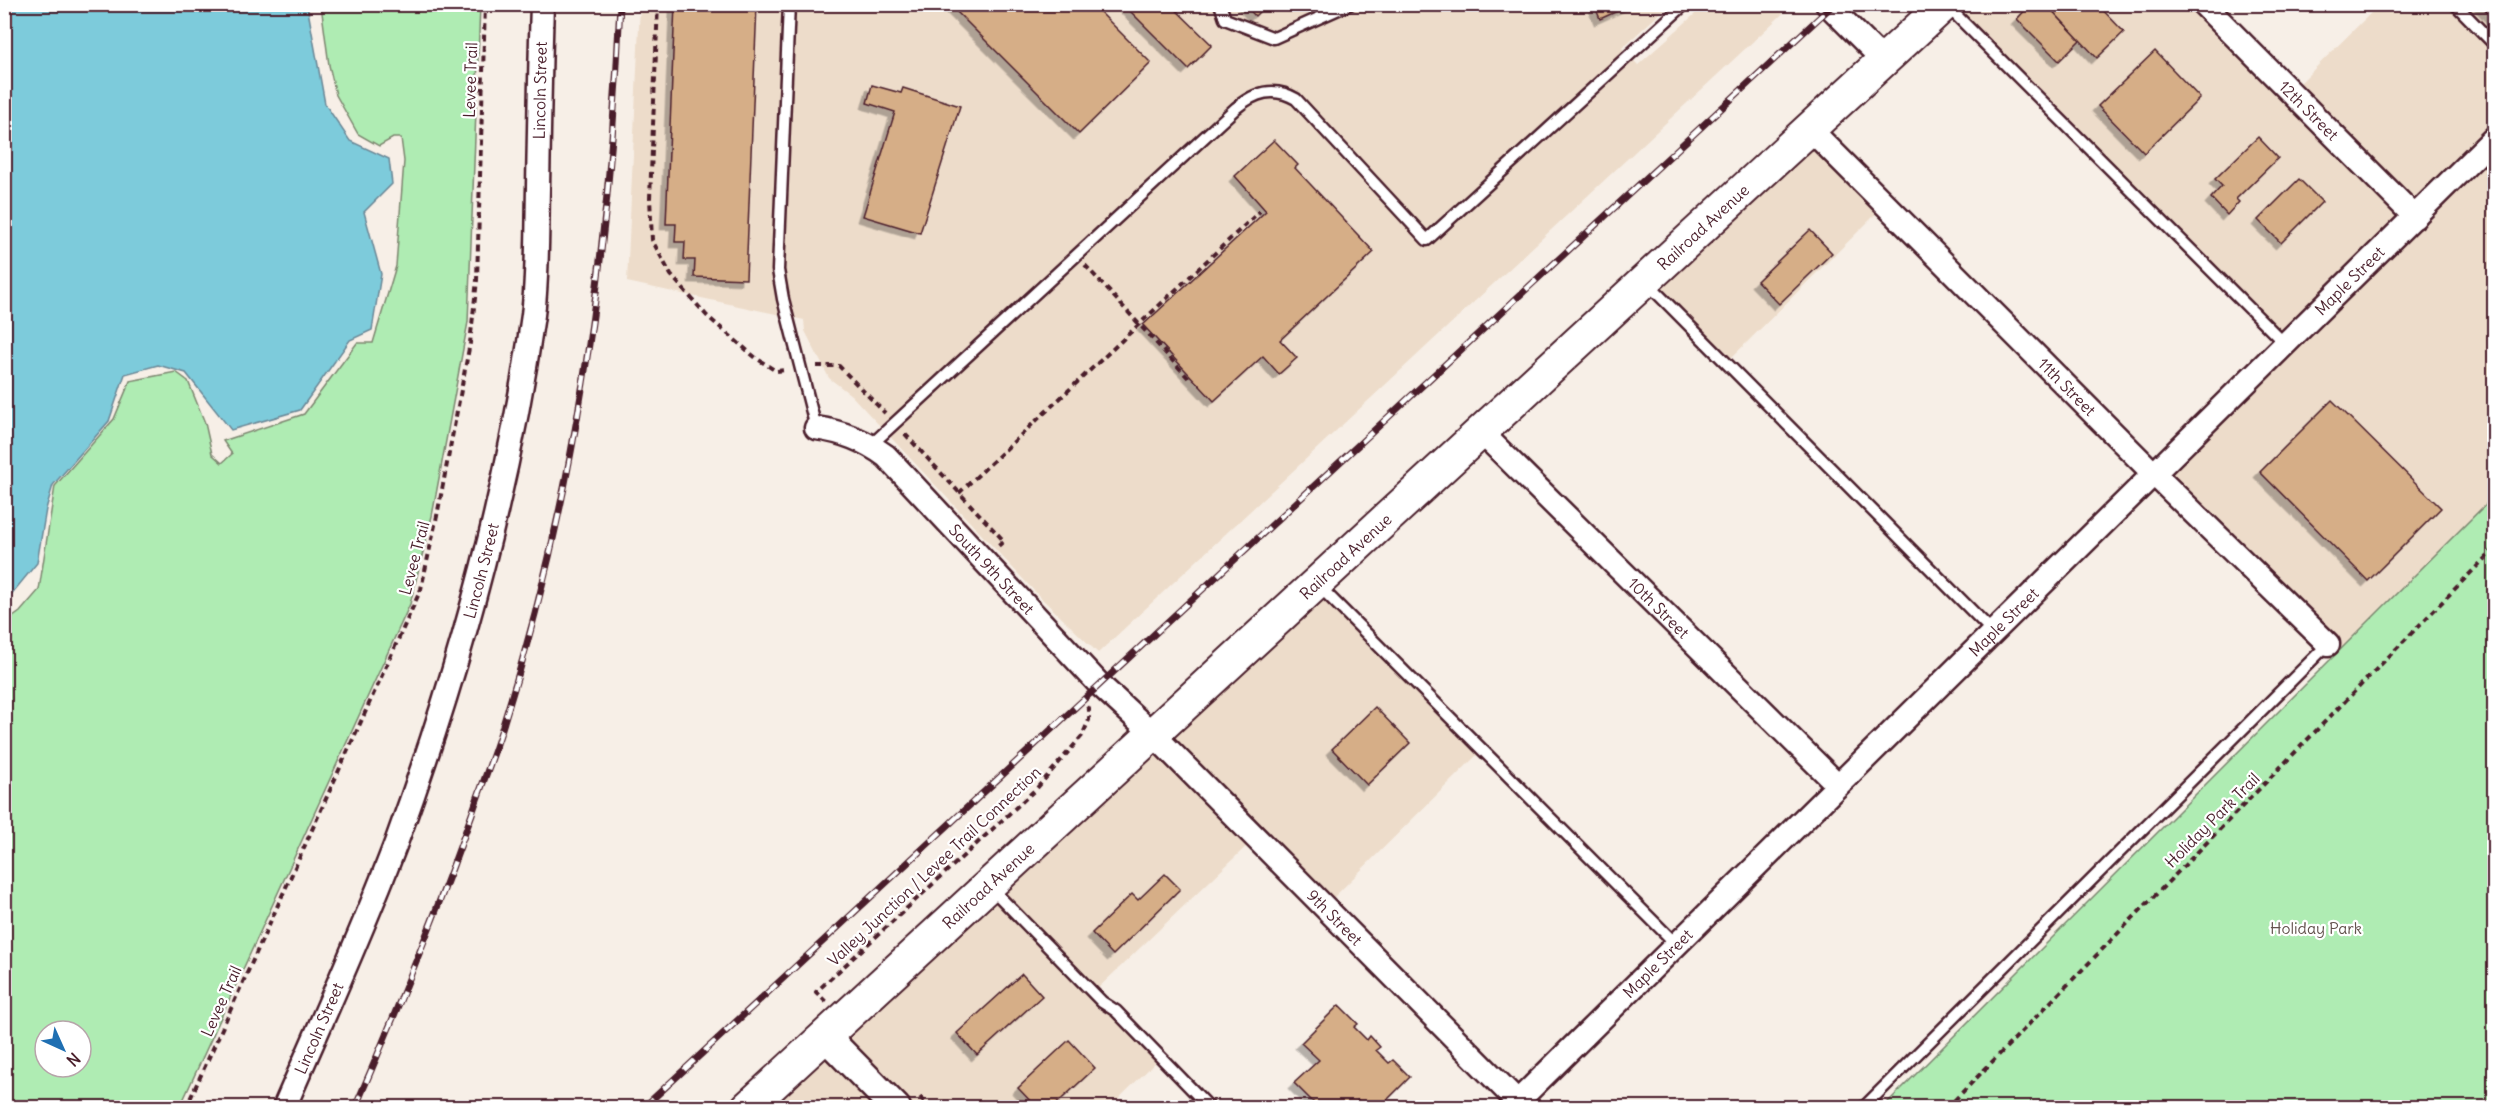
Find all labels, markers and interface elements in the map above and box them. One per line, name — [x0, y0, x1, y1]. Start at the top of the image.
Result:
street label: Lincoln Street — [529, 41, 551, 140]
street label: Levee Trail — [459, 42, 481, 118]
street label: 12th Street — [2275, 76, 2343, 145]
street label: Railroad Avenue — [1653, 180, 1753, 274]
street label: Maple Street — [2310, 241, 2389, 319]
street label: 11th Street — [2034, 354, 2101, 420]
street label: Railroad Avenue — [1296, 509, 1396, 604]
street label: Levee Trail — [395, 519, 433, 597]
street label: Lincoln Street — [459, 520, 503, 621]
street label: South 9th Street — [945, 520, 1039, 619]
street label: 10th Street — [1624, 573, 1694, 643]
street label: Maple Street — [1965, 583, 2043, 661]
street label: Valley Junction / Levee Trail Connection — [823, 762, 1045, 970]
street label: Holiday Park Trail — [2160, 768, 2264, 872]
street label: Railroad Avenue — [938, 838, 1038, 933]
street label: 9th Street — [1303, 885, 1367, 950]
park label: Holiday Park — [2270, 918, 2362, 938]
street label: Maple Street — [1619, 924, 1697, 1002]
street label: Levee Trail — [196, 962, 246, 1040]
street label: Lincoln Street — [290, 979, 348, 1077]
north arrow — [33, 1019, 93, 1079]
text: N — [63, 1049, 85, 1071]

